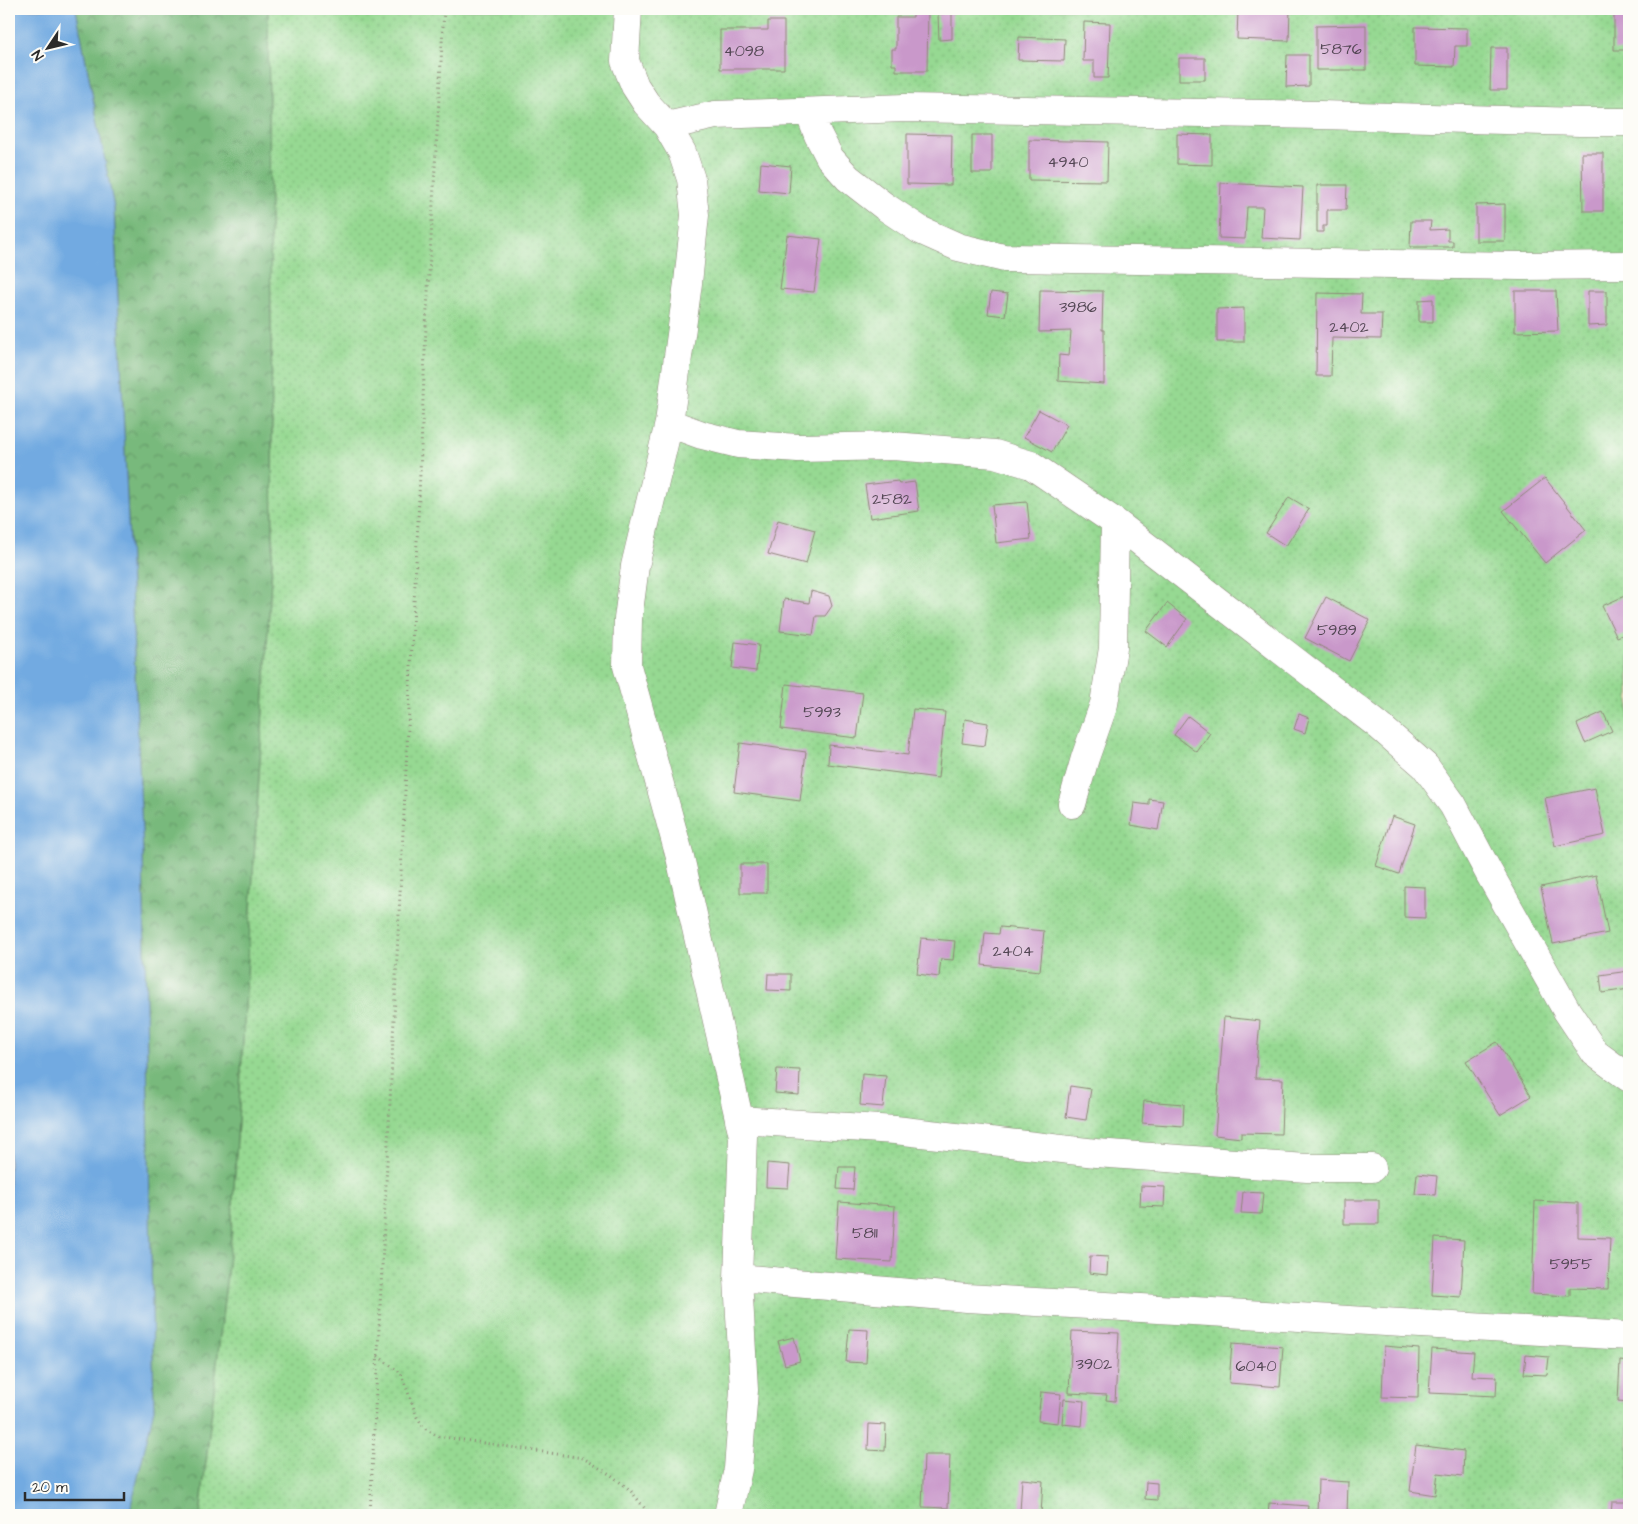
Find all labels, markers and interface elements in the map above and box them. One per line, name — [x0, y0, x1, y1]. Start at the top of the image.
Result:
north arrow — [22, 22, 72, 72]
house number: 5876 — [1320, 38, 1362, 60]
house number: 4098 — [724, 40, 764, 62]
text: N — [27, 45, 49, 64]
house number: 4940 — [1048, 151, 1088, 173]
house number: 3986 — [1059, 296, 1097, 318]
house number: 2402 — [1329, 316, 1369, 338]
house number: 2582 — [872, 488, 912, 510]
house number: 5989 — [1317, 619, 1357, 641]
house number: 5993 — [803, 701, 841, 723]
house number: 2404 — [992, 940, 1034, 962]
house number: 5811 — [852, 1222, 878, 1244]
house number: 5955 — [1549, 1253, 1593, 1275]
house number: 3902 — [1076, 1353, 1112, 1375]
house number: 6040 — [1235, 1355, 1277, 1377]
scale bar — [25, 1469, 124, 1501]
text: 20 m — [32, 1477, 68, 1498]

